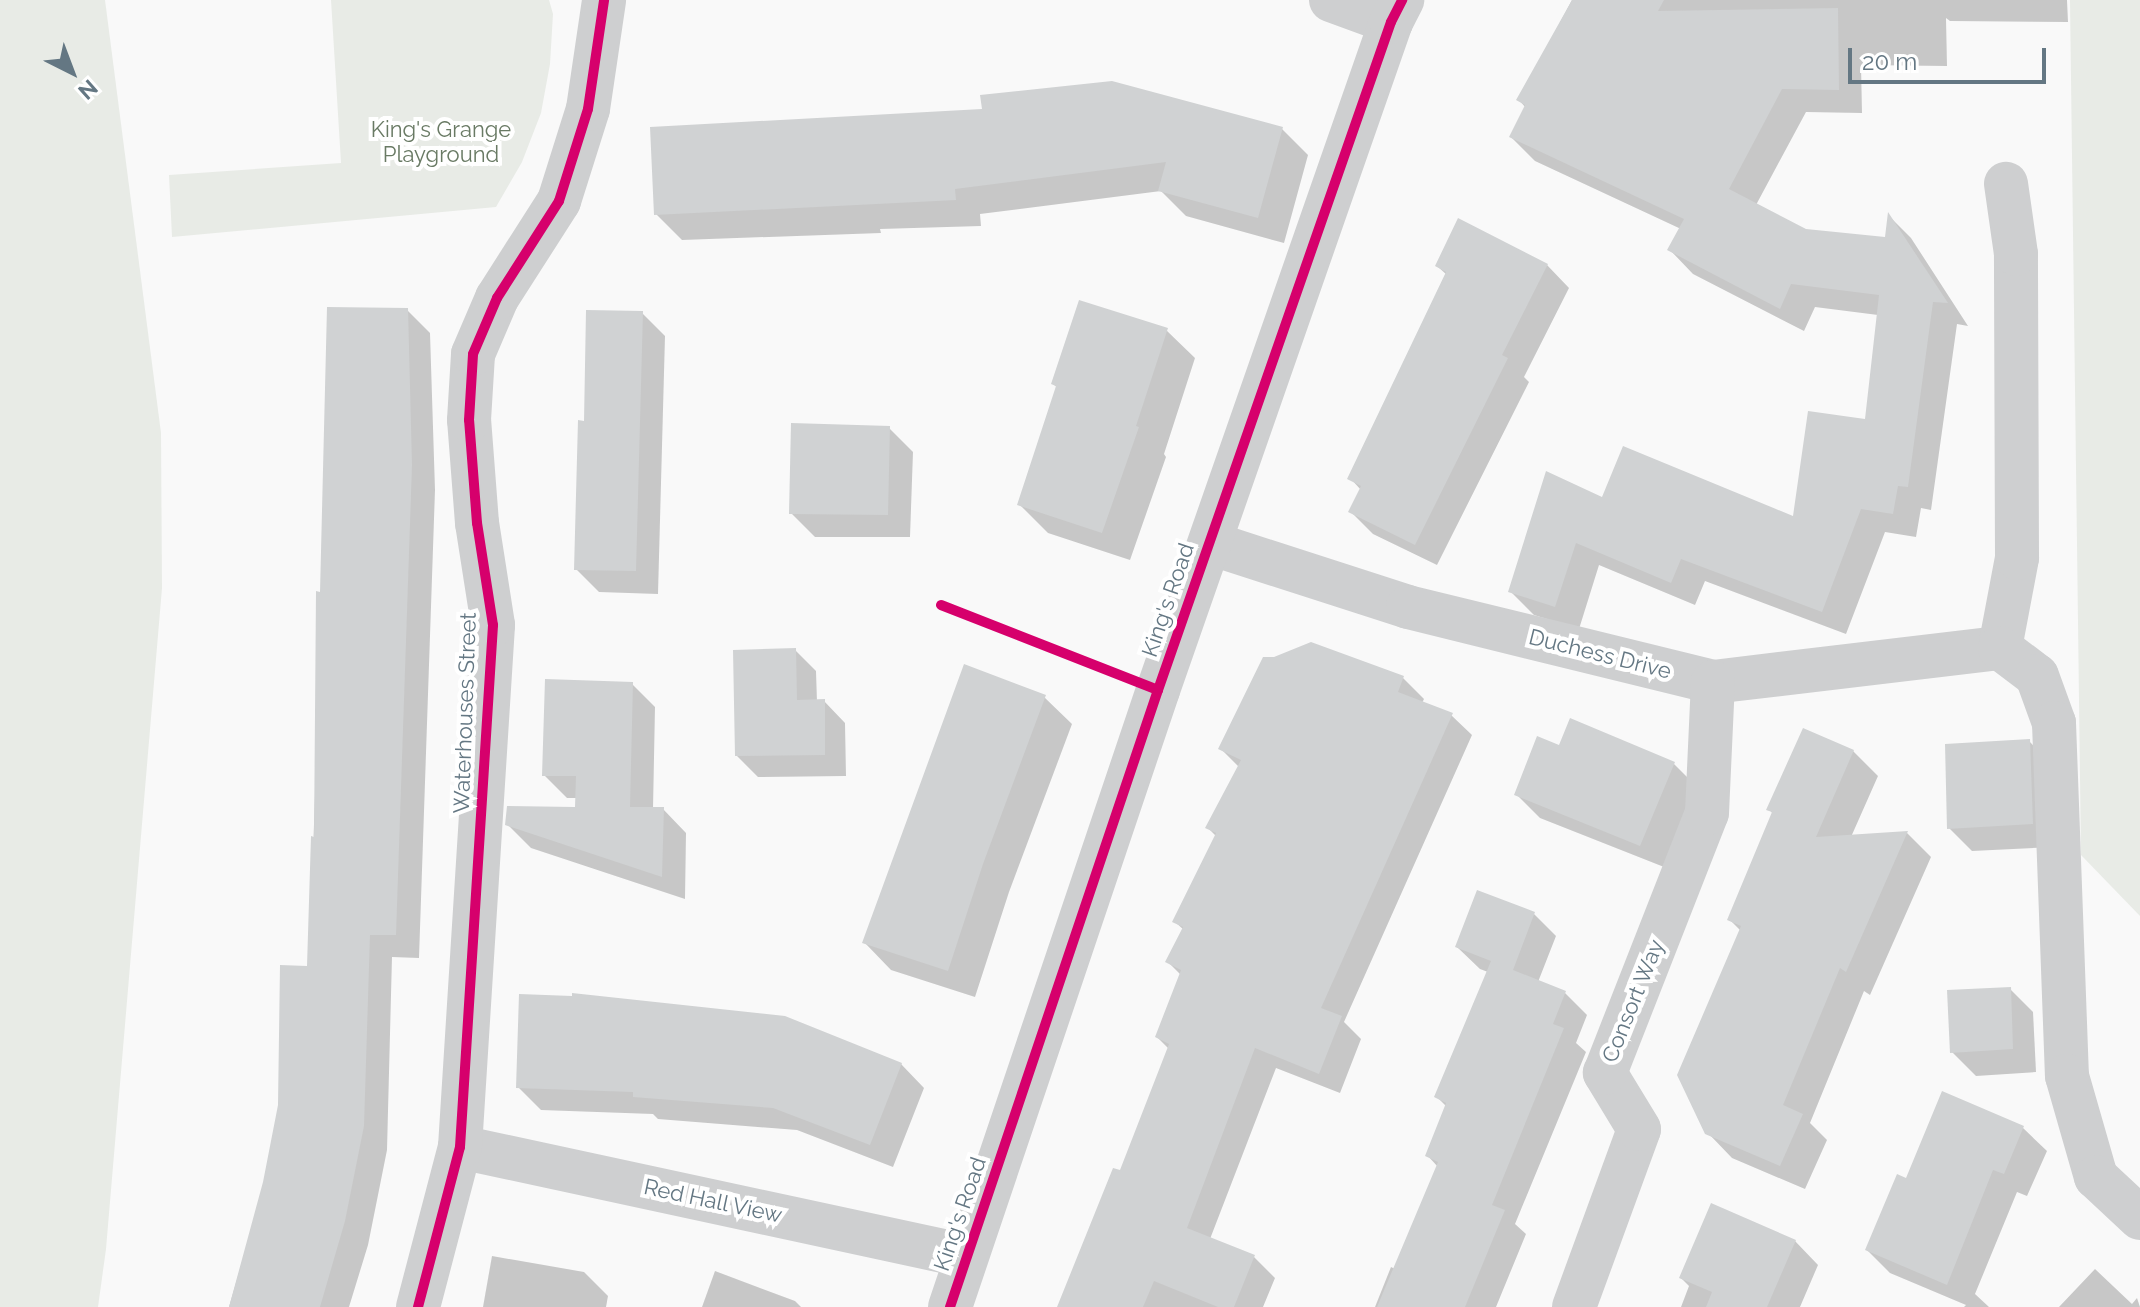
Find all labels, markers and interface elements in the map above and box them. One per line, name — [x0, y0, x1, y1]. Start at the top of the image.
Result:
north arrow — [32, 32, 112, 112]
scale bar — [1852, 32, 2050, 82]
text: 20 m — [1862, 47, 1917, 76]
text: N — [73, 75, 103, 105]
park label: King's Grange Playground — [371, 116, 511, 168]
street label: King's Road — [1136, 540, 1200, 660]
street label: Waterhouses Street — [448, 612, 482, 814]
street label: Duchess Drive — [1526, 624, 1674, 684]
street label: Consort Way — [1596, 935, 1670, 1067]
street label: King's Road — [928, 1154, 992, 1274]
street label: Red Hall View — [641, 1173, 785, 1229]

